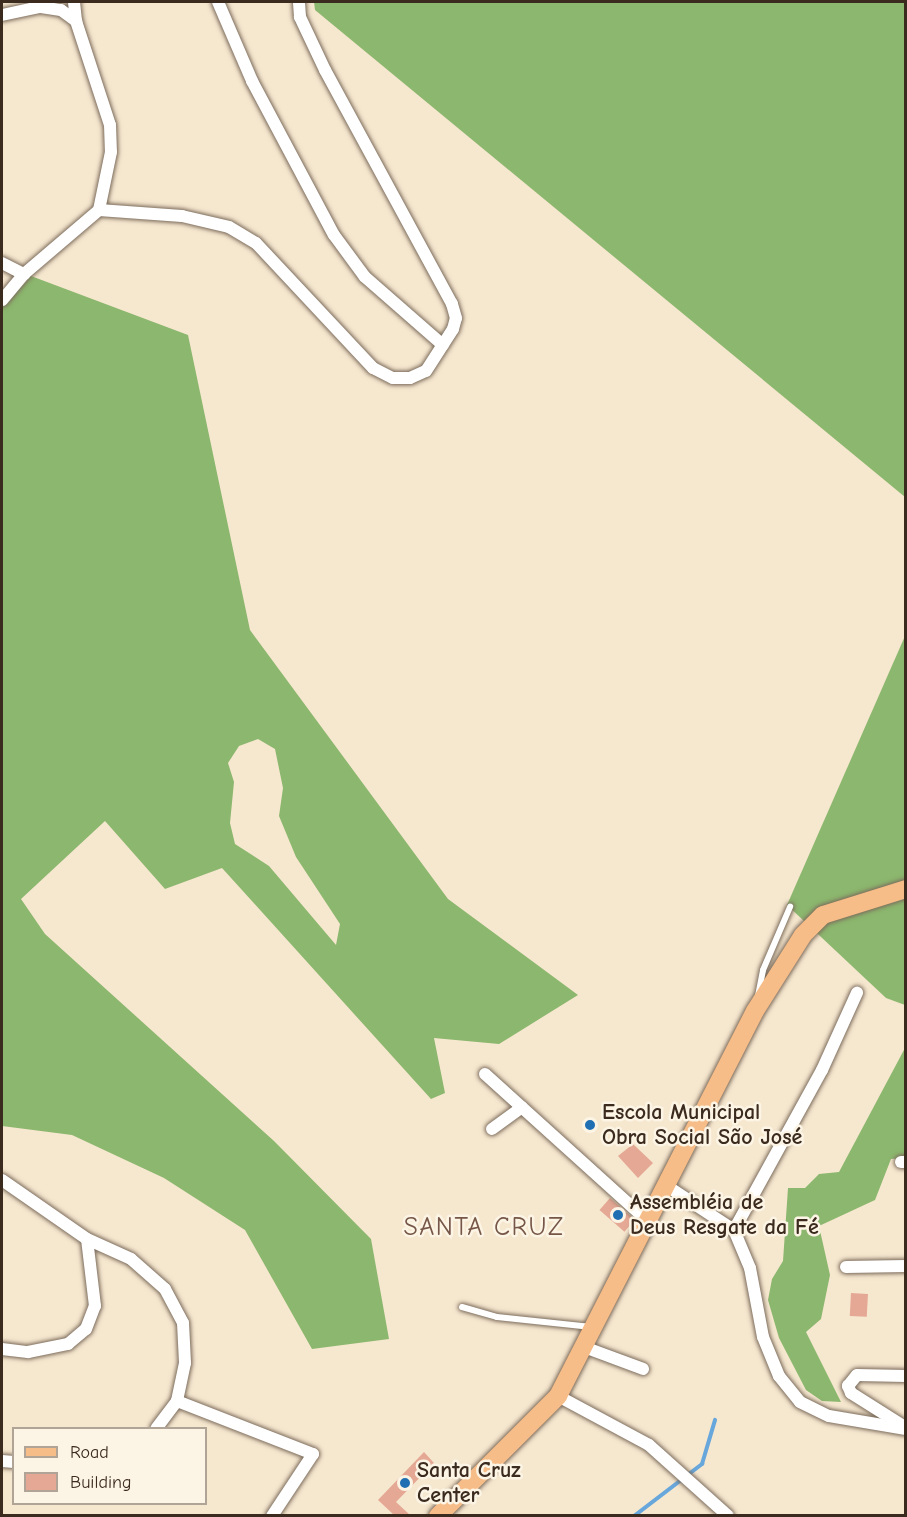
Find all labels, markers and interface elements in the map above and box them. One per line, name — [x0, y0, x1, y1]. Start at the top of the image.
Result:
place label: Escola Municipal Obra Social São José — [602, 1099, 802, 1150]
marker: Escola Municipal Obra Social São José — [583, 1118, 597, 1132]
place label: Assembléia de Deus Resgate da Fé — [630, 1189, 819, 1240]
marker: Assembléia de Deus Resgate da Fé — [611, 1208, 625, 1222]
district label: SANTA CRUZ — [403, 1212, 565, 1244]
legend — [12, 1427, 207, 1505]
text: Road — [70, 1442, 109, 1463]
place label: Santa Cruz Center — [417, 1457, 521, 1508]
text: Building — [70, 1472, 132, 1493]
marker: Santa Cruz Center — [398, 1476, 412, 1490]

